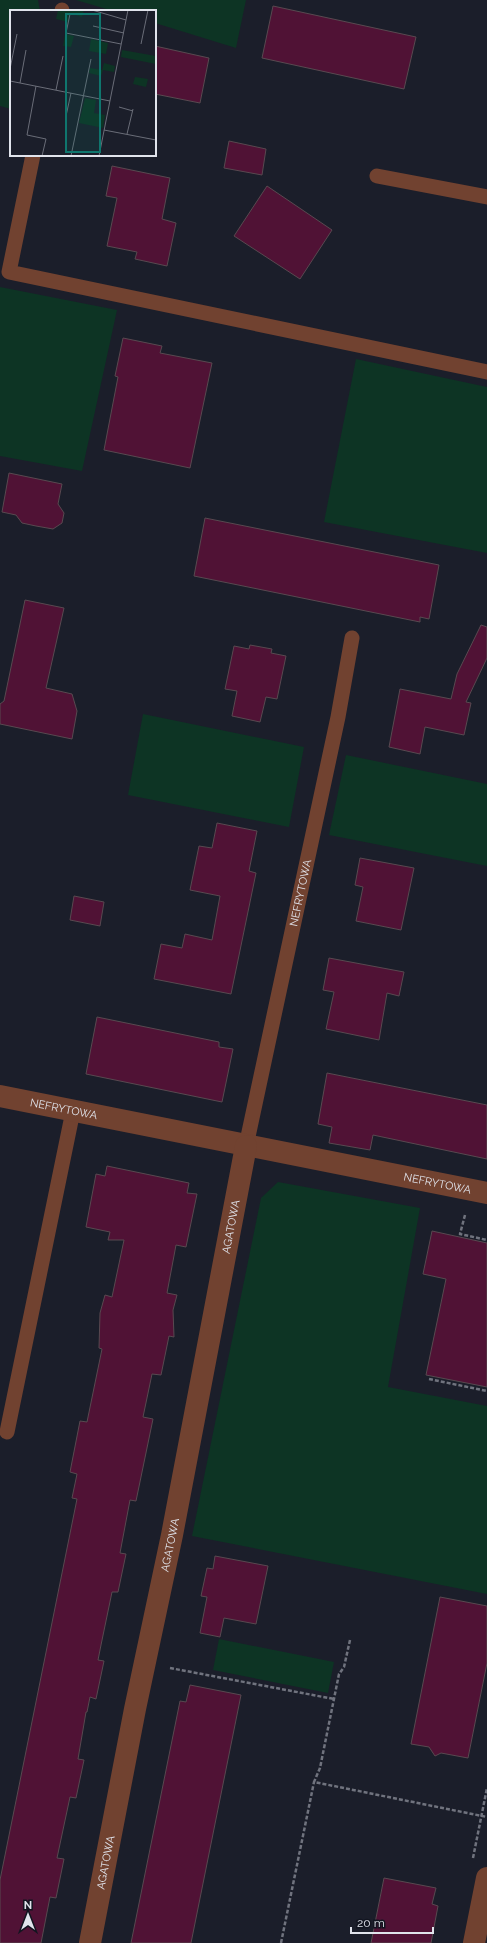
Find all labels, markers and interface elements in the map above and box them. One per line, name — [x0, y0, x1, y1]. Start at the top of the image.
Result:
inset map — [10, 10, 156, 156]
street label: NEFRYTOWA — [287, 857, 314, 928]
street label: NEFRYTOWA — [29, 1096, 99, 1122]
street label: NEFRYTOWA — [402, 1171, 473, 1197]
street label: AGATOWA — [220, 1198, 243, 1255]
street label: AGATOWA — [158, 1517, 182, 1573]
street label: AGATOWA — [94, 1834, 118, 1891]
north arrow — [8, 1895, 48, 1935]
text: N — [24, 1899, 32, 1912]
scale bar — [351, 1909, 433, 1935]
text: 20 m — [357, 1916, 385, 1930]

